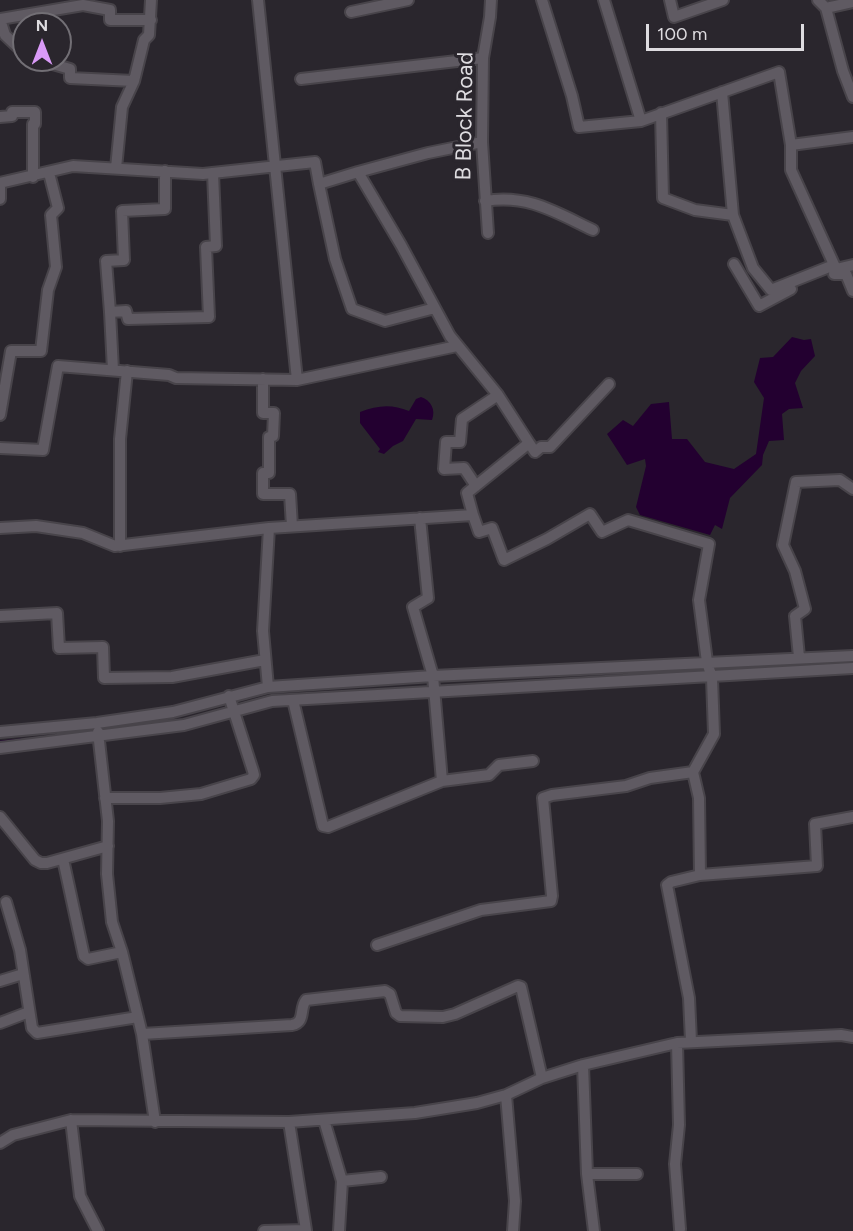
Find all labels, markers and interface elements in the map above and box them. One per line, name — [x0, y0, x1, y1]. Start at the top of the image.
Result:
north arrow — [12, 12, 72, 72]
scale bar — [649, 12, 806, 50]
text: N — [36, 16, 48, 35]
text: 100 m — [657, 23, 707, 45]
street label: B Block Road — [451, 51, 479, 181]

